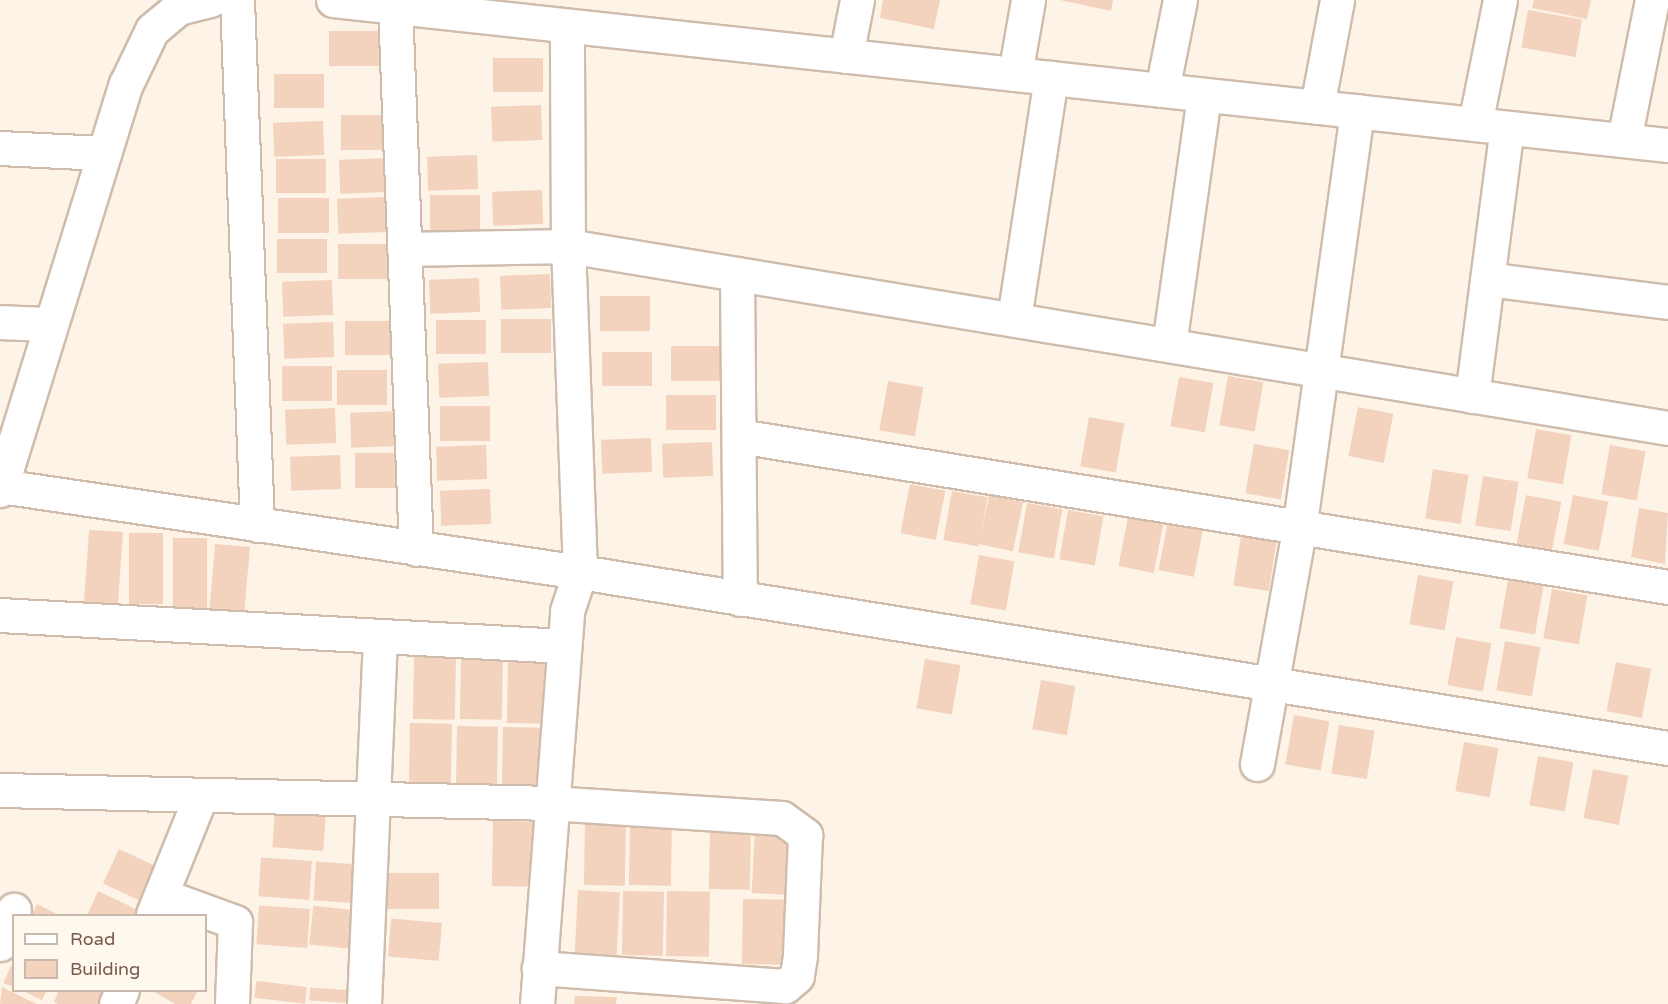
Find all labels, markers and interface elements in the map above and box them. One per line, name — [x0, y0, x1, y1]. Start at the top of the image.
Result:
legend — [12, 914, 207, 992]
text: Road — [70, 928, 115, 950]
text: Building — [70, 958, 140, 980]

